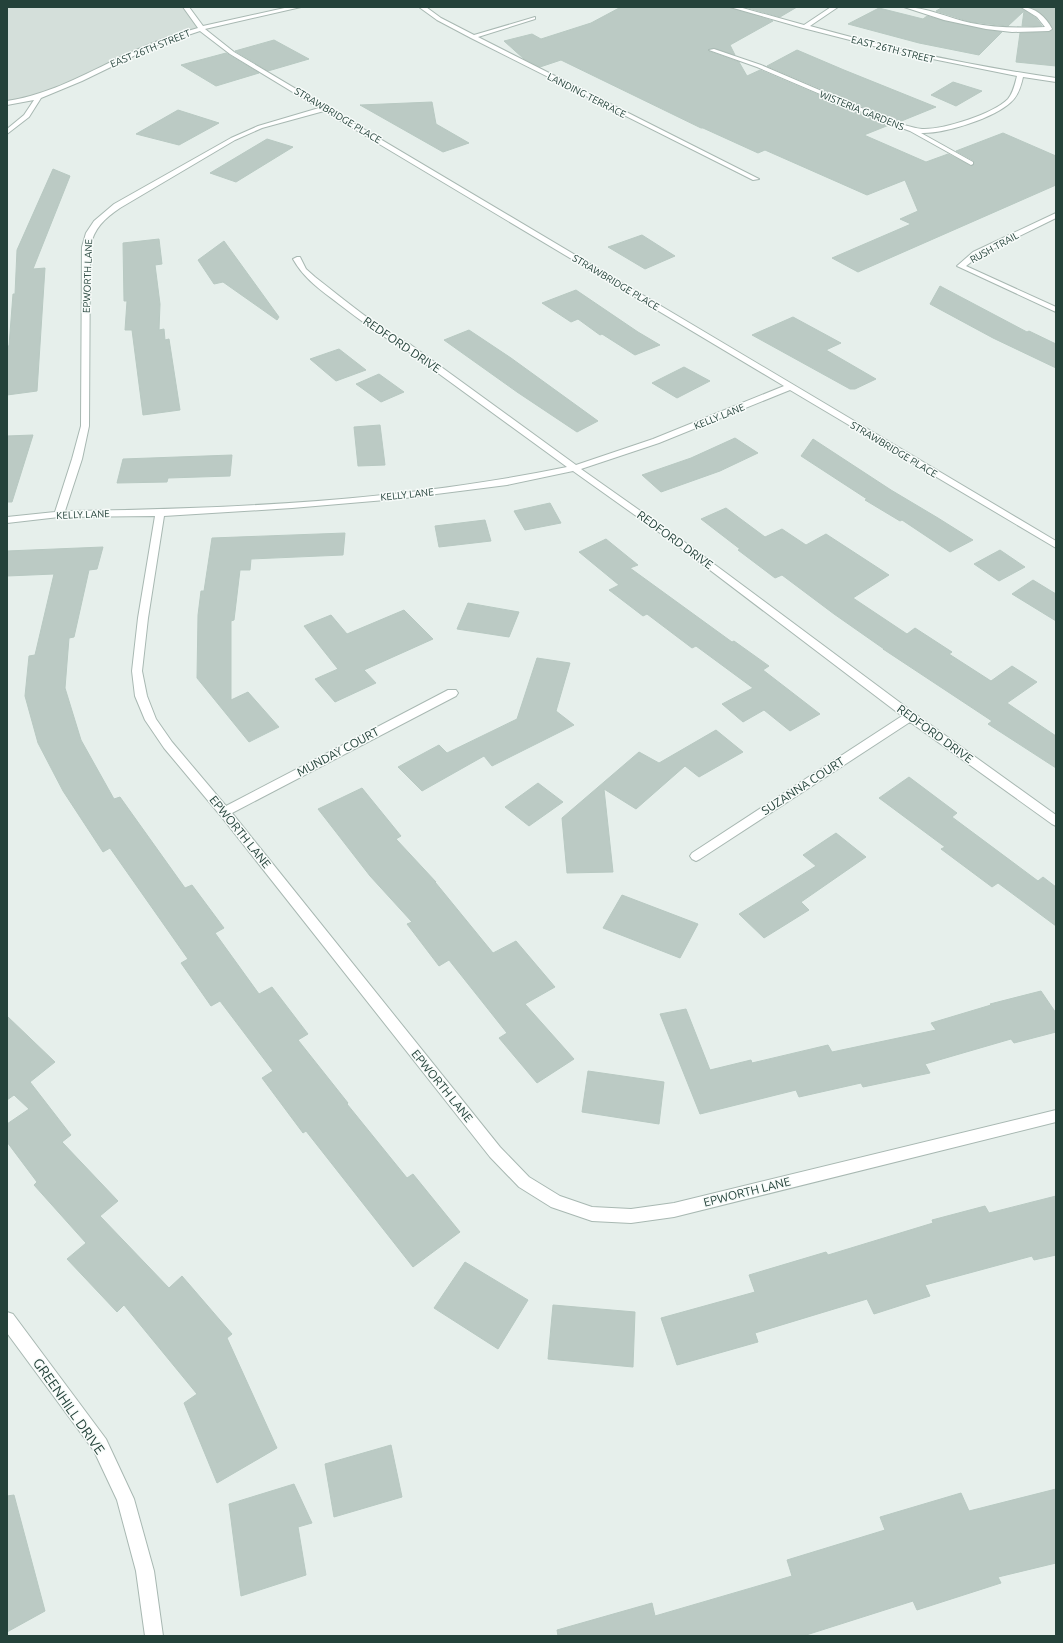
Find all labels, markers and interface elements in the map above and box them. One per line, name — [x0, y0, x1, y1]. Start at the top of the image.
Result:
street label: EAST 26TH STREET — [109, 27, 192, 70]
street label: EAST 26TH STREET — [850, 34, 936, 65]
street label: LANDING TERRACE — [546, 71, 628, 120]
street label: STRAWBRIDGE PLACE — [292, 85, 383, 146]
street label: WISTERIA GARDENS — [818, 88, 906, 132]
street label: RUSH TRAIL — [968, 230, 1020, 265]
street label: EPWORTH LANE — [81, 238, 94, 313]
street label: STRAWBRIDGE PLACE — [570, 252, 661, 313]
street label: REDFORD DRIVE — [361, 314, 444, 375]
street label: KELLY LANE — [692, 401, 746, 432]
street label: STRAWBRIDGE PLACE — [848, 419, 939, 480]
street label: KELLY LANE — [380, 486, 435, 503]
street label: KELLY LANE — [56, 508, 110, 521]
street label: REDFORD DRIVE — [635, 508, 716, 572]
street label: REDFORD DRIVE — [895, 702, 976, 766]
street label: MUNDAY COURT — [295, 724, 381, 779]
street label: SUZANNA COURT — [759, 754, 847, 817]
street label: EPWORTH LANE — [207, 793, 274, 871]
street label: EPWORTH LANE — [409, 1047, 476, 1125]
street label: EPWORTH LANE — [702, 1174, 792, 1209]
street label: GREENHILL DRIVE — [30, 1355, 108, 1457]

